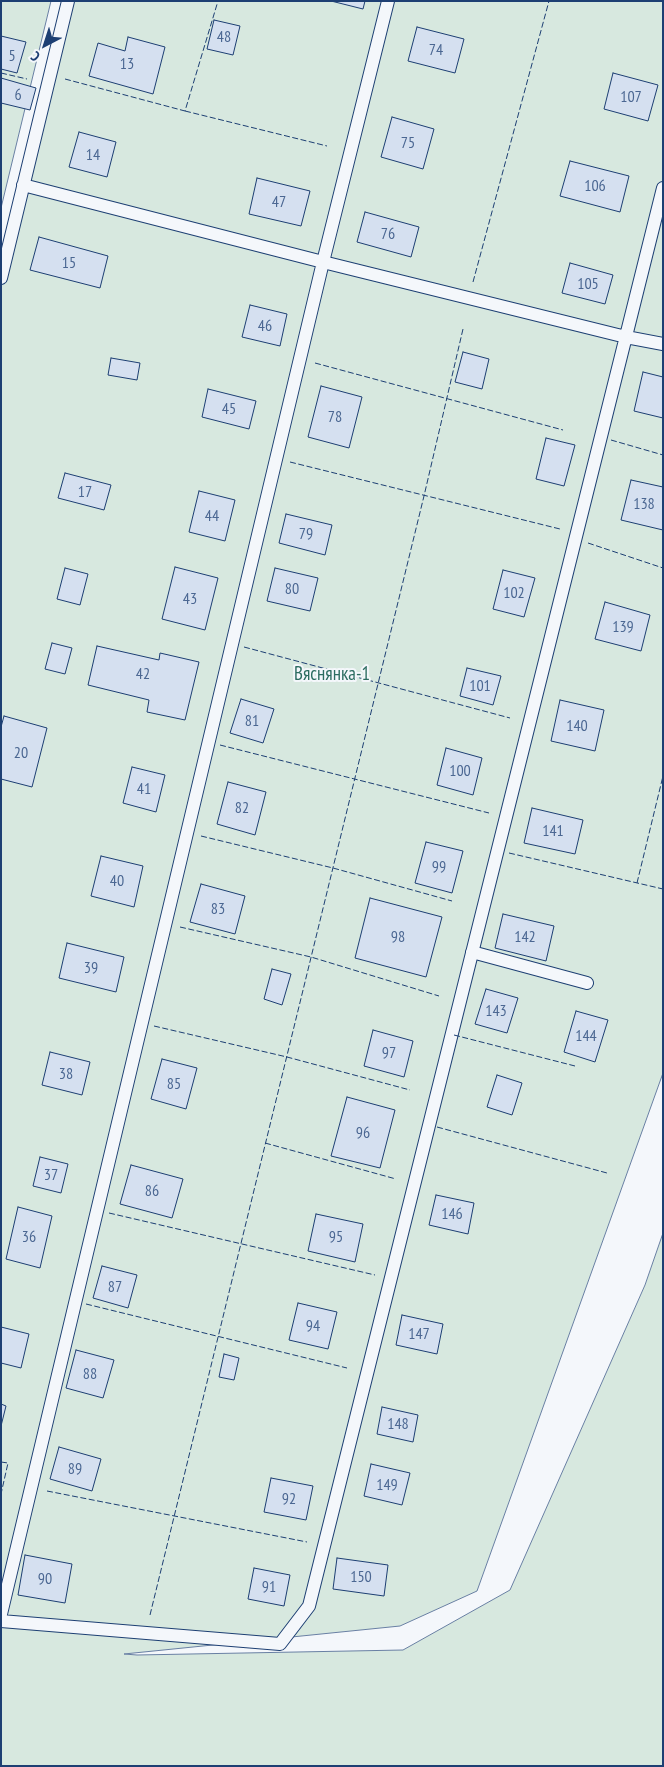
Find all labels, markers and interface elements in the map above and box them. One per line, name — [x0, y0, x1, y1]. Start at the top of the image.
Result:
north arrow — [20, 20, 70, 70]
house number: 48 — [217, 27, 231, 47]
house number: 74 — [429, 40, 443, 60]
house number: 5 — [8, 46, 16, 66]
text: С — [27, 48, 44, 65]
house number: 13 — [120, 54, 134, 74]
house number: 6 — [14, 85, 22, 105]
house number: 107 — [620, 87, 642, 107]
house number: 75 — [401, 133, 415, 153]
house number: 14 — [86, 145, 100, 165]
house number: 106 — [584, 176, 606, 196]
house number: 47 — [272, 192, 286, 212]
house number: 76 — [381, 224, 395, 244]
house number: 15 — [62, 253, 76, 273]
house number: 105 — [577, 274, 599, 294]
house number: 46 — [258, 316, 272, 336]
house number: 45 — [222, 399, 236, 419]
house number: 78 — [328, 407, 342, 427]
house number: 17 — [78, 482, 92, 502]
house number: 138 — [633, 494, 655, 514]
house number: 44 — [205, 506, 219, 526]
house number: 79 — [299, 524, 313, 544]
house number: 80 — [285, 579, 299, 599]
house number: 102 — [503, 583, 525, 603]
house number: 43 — [183, 589, 197, 609]
house number: 139 — [612, 617, 634, 637]
house number: 42 — [136, 664, 150, 684]
park label: Вяснянка-1 — [294, 664, 370, 686]
house number: 101 — [469, 676, 491, 696]
house number: 81 — [245, 711, 259, 731]
house number: 140 — [566, 716, 588, 736]
house number: 20 — [14, 743, 28, 763]
house number: 100 — [449, 761, 471, 781]
house number: 41 — [137, 779, 151, 799]
house number: 82 — [235, 798, 249, 818]
house number: 141 — [542, 821, 564, 841]
house number: 99 — [432, 857, 446, 877]
house number: 40 — [110, 871, 124, 891]
house number: 83 — [211, 899, 225, 919]
house number: 98 — [391, 927, 405, 947]
house number: 142 — [514, 927, 536, 947]
house number: 39 — [84, 958, 98, 978]
house number: 143 — [485, 1001, 507, 1021]
house number: 144 — [575, 1026, 597, 1046]
house number: 97 — [382, 1043, 396, 1063]
house number: 38 — [59, 1064, 73, 1084]
house number: 85 — [167, 1074, 181, 1094]
house number: 96 — [356, 1123, 370, 1143]
house number: 37 — [44, 1165, 58, 1185]
house number: 86 — [145, 1181, 159, 1201]
house number: 146 — [441, 1204, 463, 1224]
house number: 36 — [22, 1227, 36, 1247]
house number: 95 — [329, 1227, 343, 1247]
house number: 87 — [108, 1277, 122, 1297]
house number: 94 — [306, 1316, 320, 1336]
house number: 147 — [408, 1324, 430, 1344]
house number: 88 — [83, 1364, 97, 1384]
house number: 148 — [387, 1414, 409, 1434]
house number: 89 — [68, 1459, 82, 1479]
house number: 149 — [376, 1475, 398, 1495]
house number: 92 — [282, 1489, 296, 1509]
house number: 150 — [350, 1567, 372, 1587]
house number: 90 — [38, 1569, 52, 1589]
house number: 91 — [262, 1577, 276, 1597]

